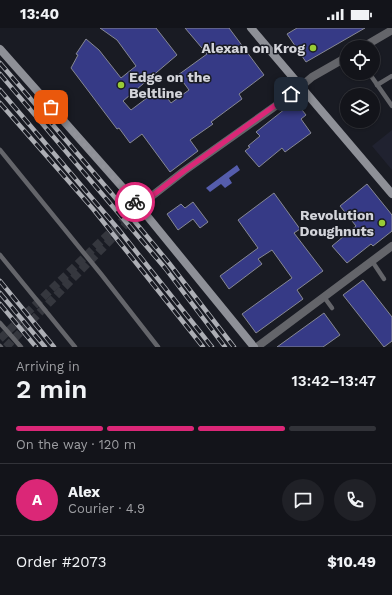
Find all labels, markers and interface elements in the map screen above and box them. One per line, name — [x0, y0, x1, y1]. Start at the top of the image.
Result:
text: 13:40 — [20, 5, 59, 23]
place label: Alexan on Krog — [201, 40, 305, 56]
map controls — [340, 40, 380, 128]
button: locate — [340, 40, 380, 80]
marker: Alexan on Krog — [308, 43, 318, 53]
place label: Edge on the Beltline — [129, 69, 211, 101]
pin — [274, 77, 308, 111]
marker: Edge on the Beltline — [116, 80, 126, 90]
icon: home — [280, 83, 302, 105]
button: layers — [340, 88, 380, 128]
pin — [34, 90, 68, 124]
icon: bag — [40, 96, 62, 118]
courier — [115, 182, 155, 222]
icon: bike — [124, 191, 146, 213]
place label: Revolution Doughnuts — [299, 207, 375, 239]
marker: Revolution Doughnuts — [377, 218, 387, 228]
text: Arriving in — [16, 359, 80, 374]
text: 13:42–13:47 — [292, 372, 376, 390]
text: 2 min — [16, 374, 87, 404]
text: On the way · 120 m — [16, 437, 136, 452]
button: chat — [282, 479, 324, 521]
button: phone — [334, 479, 376, 521]
text: Alex — [68, 483, 100, 501]
text: A — [32, 491, 42, 509]
text: Courier · 4.9 — [68, 501, 145, 516]
text: Order #2073 — [16, 553, 107, 571]
text: $10.49 — [327, 553, 376, 571]

